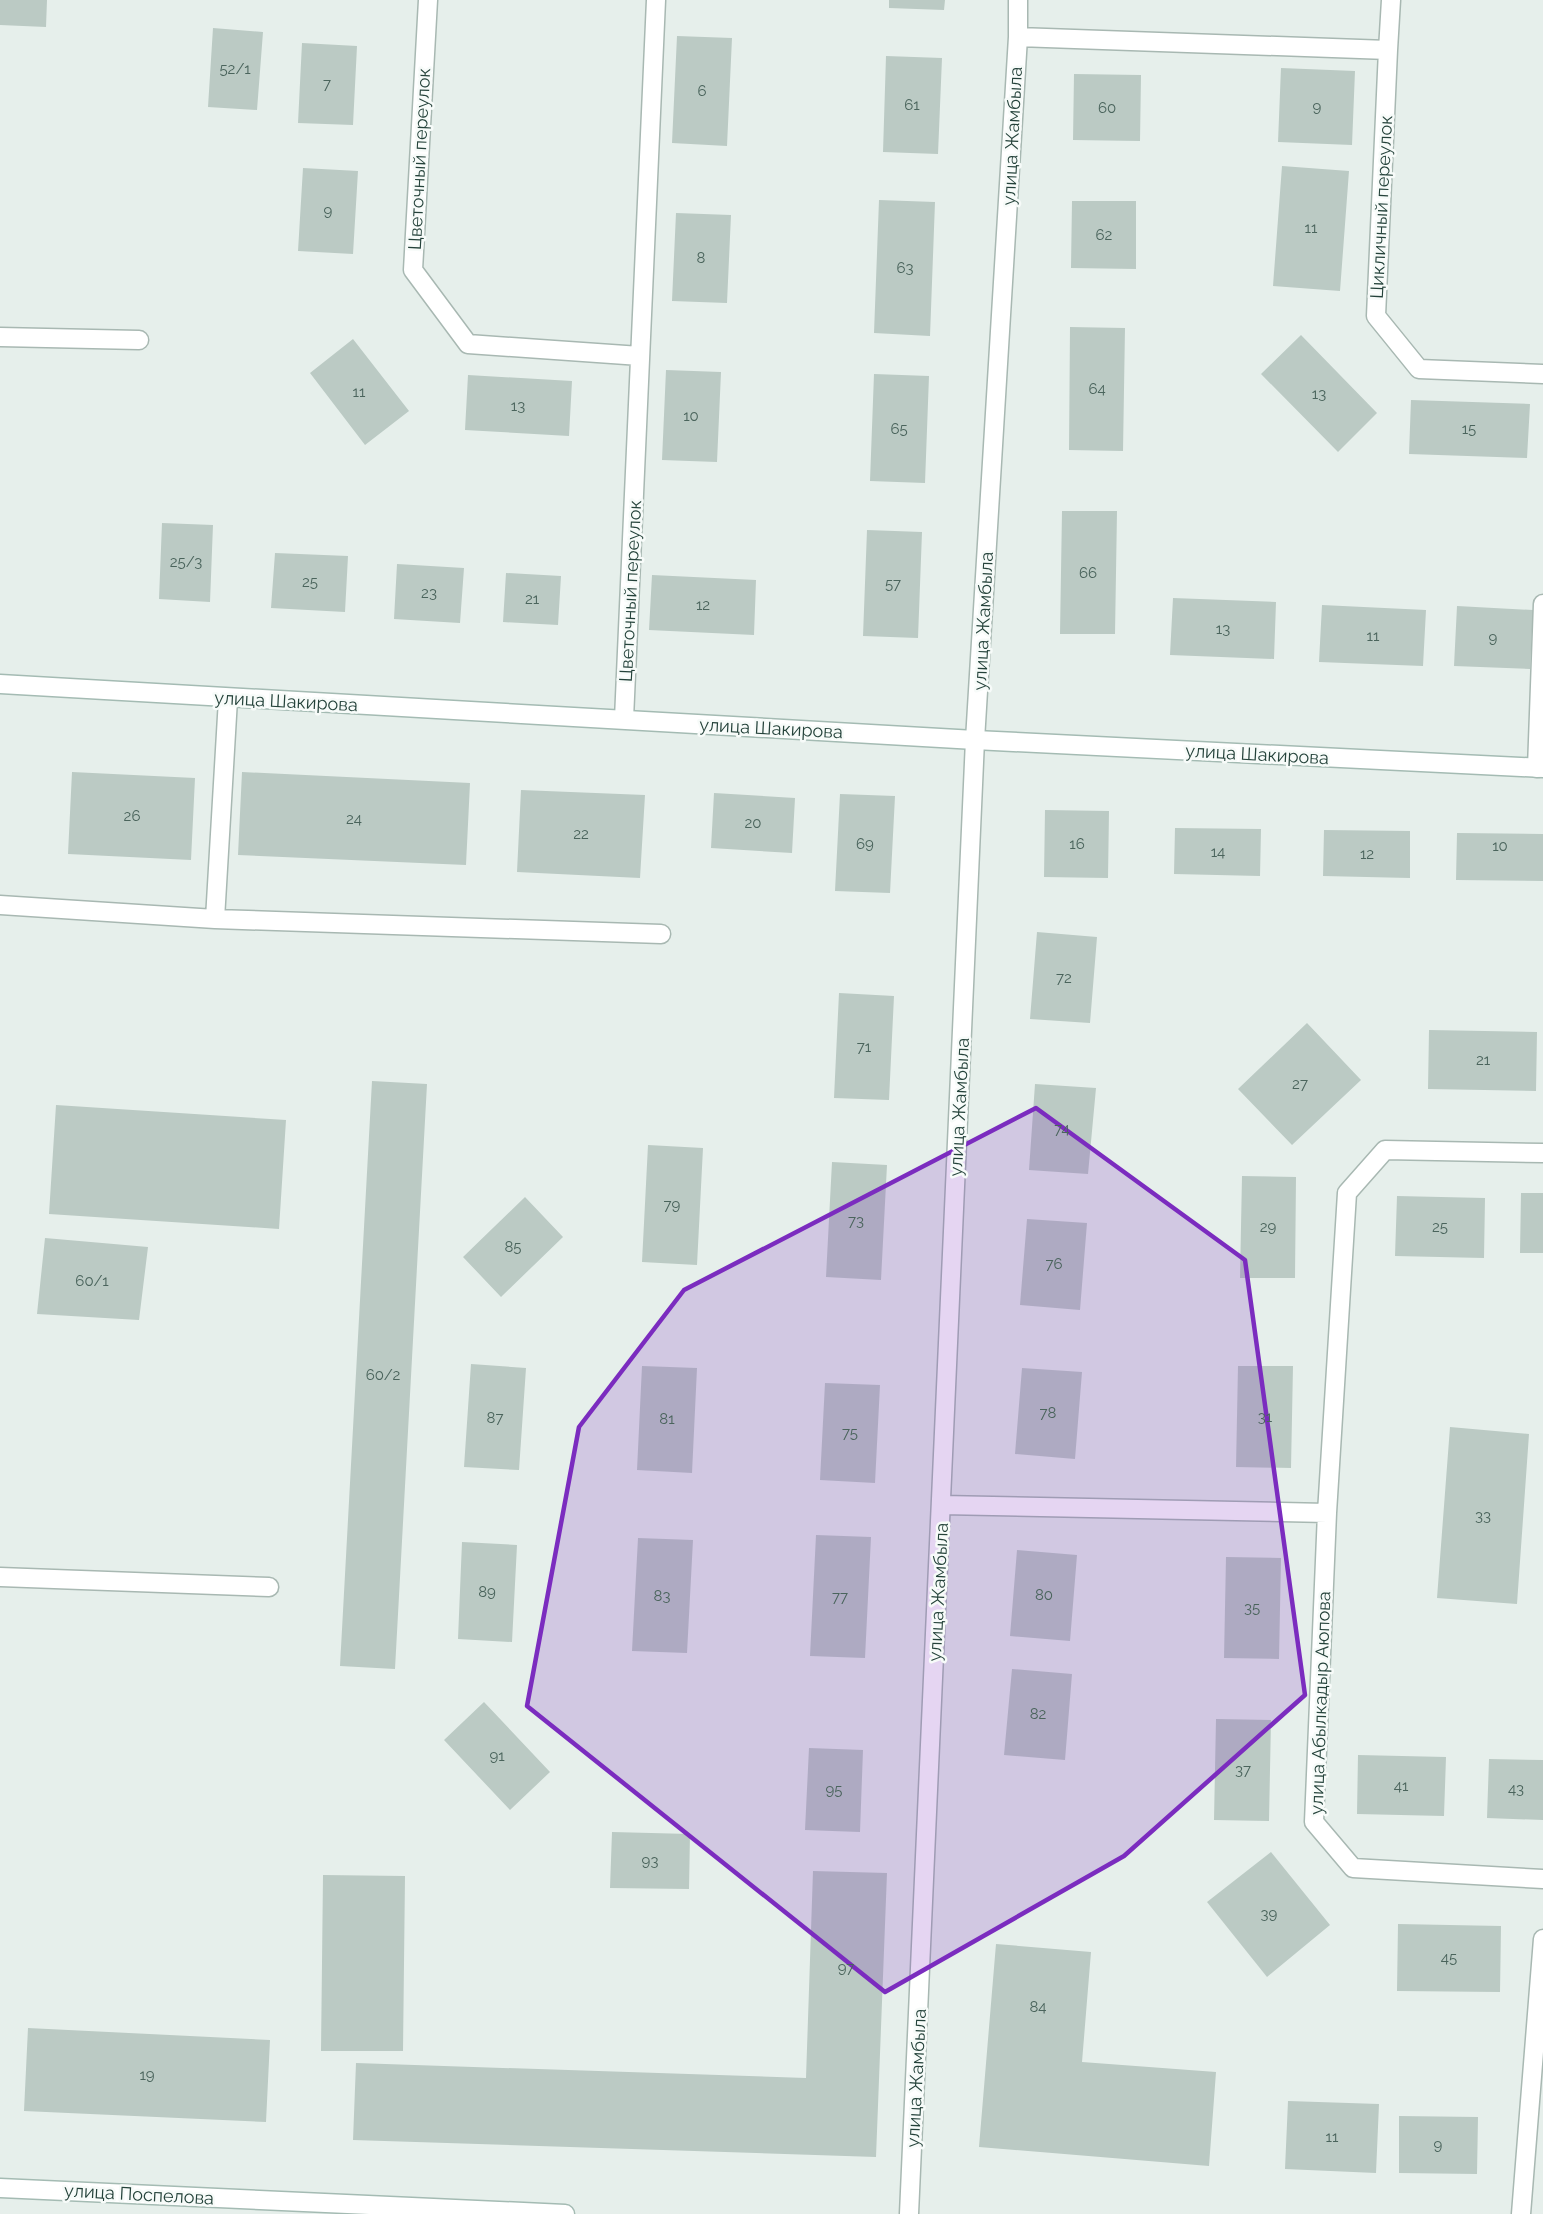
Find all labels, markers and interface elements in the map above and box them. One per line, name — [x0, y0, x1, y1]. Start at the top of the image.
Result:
house number: 52/1 — [219, 60, 251, 78]
street label: улица Жамбыла — [998, 66, 1026, 206]
street label: Цветочный переулок — [404, 67, 434, 251]
house number: 7 — [323, 75, 331, 93]
house number: 6 — [697, 82, 707, 100]
house number: 61 — [904, 96, 920, 114]
house number: 9 — [1313, 98, 1322, 116]
house number: 60 — [1098, 99, 1116, 117]
street label: Цикличный переулок — [1366, 115, 1396, 299]
house number: 9 — [324, 202, 333, 220]
house number: 11 — [1305, 219, 1318, 237]
house number: 62 — [1096, 226, 1113, 244]
house number: 8 — [697, 249, 706, 267]
house number: 63 — [896, 259, 914, 277]
house number: 64 — [1088, 380, 1106, 398]
house number: 11 — [353, 383, 366, 401]
house number: 13 — [1312, 385, 1326, 403]
house number: 13 — [511, 397, 525, 415]
house number: 10 — [683, 407, 699, 425]
house number: 65 — [890, 420, 908, 438]
house number: 15 — [1462, 420, 1476, 438]
street label: Цветочный переулок — [615, 499, 645, 683]
street label: улица Жамбыла — [969, 551, 997, 691]
house number: 25/3 — [170, 553, 202, 571]
house number: 66 — [1079, 564, 1097, 582]
house number: 25 — [302, 573, 318, 591]
house number: 57 — [885, 575, 901, 593]
house number: 23 — [421, 584, 437, 602]
house number: 21 — [525, 590, 540, 608]
house number: 12 — [696, 596, 710, 614]
house number: 13 — [1216, 620, 1230, 638]
house number: 11 — [1367, 627, 1380, 645]
house number: 9 — [1489, 629, 1498, 647]
street label: улица Шакирова — [214, 687, 358, 715]
street label: улица Шакирова — [699, 714, 843, 742]
street label: улица Шакирова — [1185, 740, 1329, 768]
house number: 26 — [124, 807, 140, 825]
house number: 24 — [346, 810, 362, 828]
house number: 20 — [745, 814, 762, 832]
house number: 22 — [573, 825, 589, 843]
house number: 69 — [856, 835, 874, 853]
house number: 16 — [1069, 835, 1085, 853]
house number: 10 — [1492, 837, 1508, 855]
house number: 14 — [1211, 843, 1225, 861]
house number: 12 — [1360, 845, 1374, 863]
house number: 72 — [1056, 969, 1072, 987]
street label: улица Жамбыла — [945, 1037, 973, 1177]
house number: 71 — [857, 1038, 872, 1056]
house number: 21 — [1476, 1051, 1491, 1069]
house number: 27 — [1292, 1075, 1308, 1093]
house number: 74 — [1054, 1120, 1070, 1138]
house number: 79 — [664, 1196, 681, 1214]
house number: 73 — [848, 1212, 864, 1230]
house number: 29 — [1260, 1218, 1277, 1236]
house number: 25 — [1432, 1218, 1448, 1236]
house number: 85 — [504, 1238, 522, 1256]
house number: 76 — [1045, 1255, 1063, 1273]
house number: 60/1 — [75, 1272, 109, 1290]
house number: 60/2 — [366, 1366, 400, 1384]
house number: 78 — [1040, 1404, 1057, 1422]
house number: 31 — [1258, 1408, 1273, 1426]
house number: 87 — [487, 1409, 503, 1427]
house number: 81 — [659, 1410, 675, 1428]
house number: 75 — [842, 1424, 858, 1442]
house number: 33 — [1475, 1507, 1491, 1525]
street label: улица Жамбыла — [924, 1522, 952, 1662]
house number: 89 — [478, 1583, 496, 1601]
house number: 80 — [1035, 1586, 1053, 1604]
house number: 83 — [654, 1587, 670, 1605]
house number: 77 — [832, 1588, 848, 1606]
street label: улица Абылкадыр Аюпова — [1306, 1591, 1334, 1815]
house number: 35 — [1244, 1599, 1260, 1617]
house number: 82 — [1030, 1705, 1047, 1723]
house number: 91 — [489, 1747, 505, 1765]
house number: 37 — [1235, 1761, 1251, 1779]
house number: 41 — [1394, 1777, 1409, 1795]
house number: 43 — [1508, 1780, 1524, 1798]
house number: 95 — [826, 1781, 842, 1799]
house number: 93 — [642, 1852, 658, 1870]
house number: 39 — [1261, 1905, 1278, 1923]
house number: 45 — [1441, 1949, 1457, 1967]
house number: 97 — [838, 1959, 854, 1977]
house number: 84 — [1029, 1998, 1047, 2016]
street label: улица Жамбыла — [902, 2008, 930, 2148]
house number: 19 — [139, 2066, 155, 2084]
house number: 11 — [1326, 2128, 1339, 2146]
house number: 9 — [1434, 2136, 1443, 2154]
street label: улица Поспелова — [63, 2180, 215, 2208]

